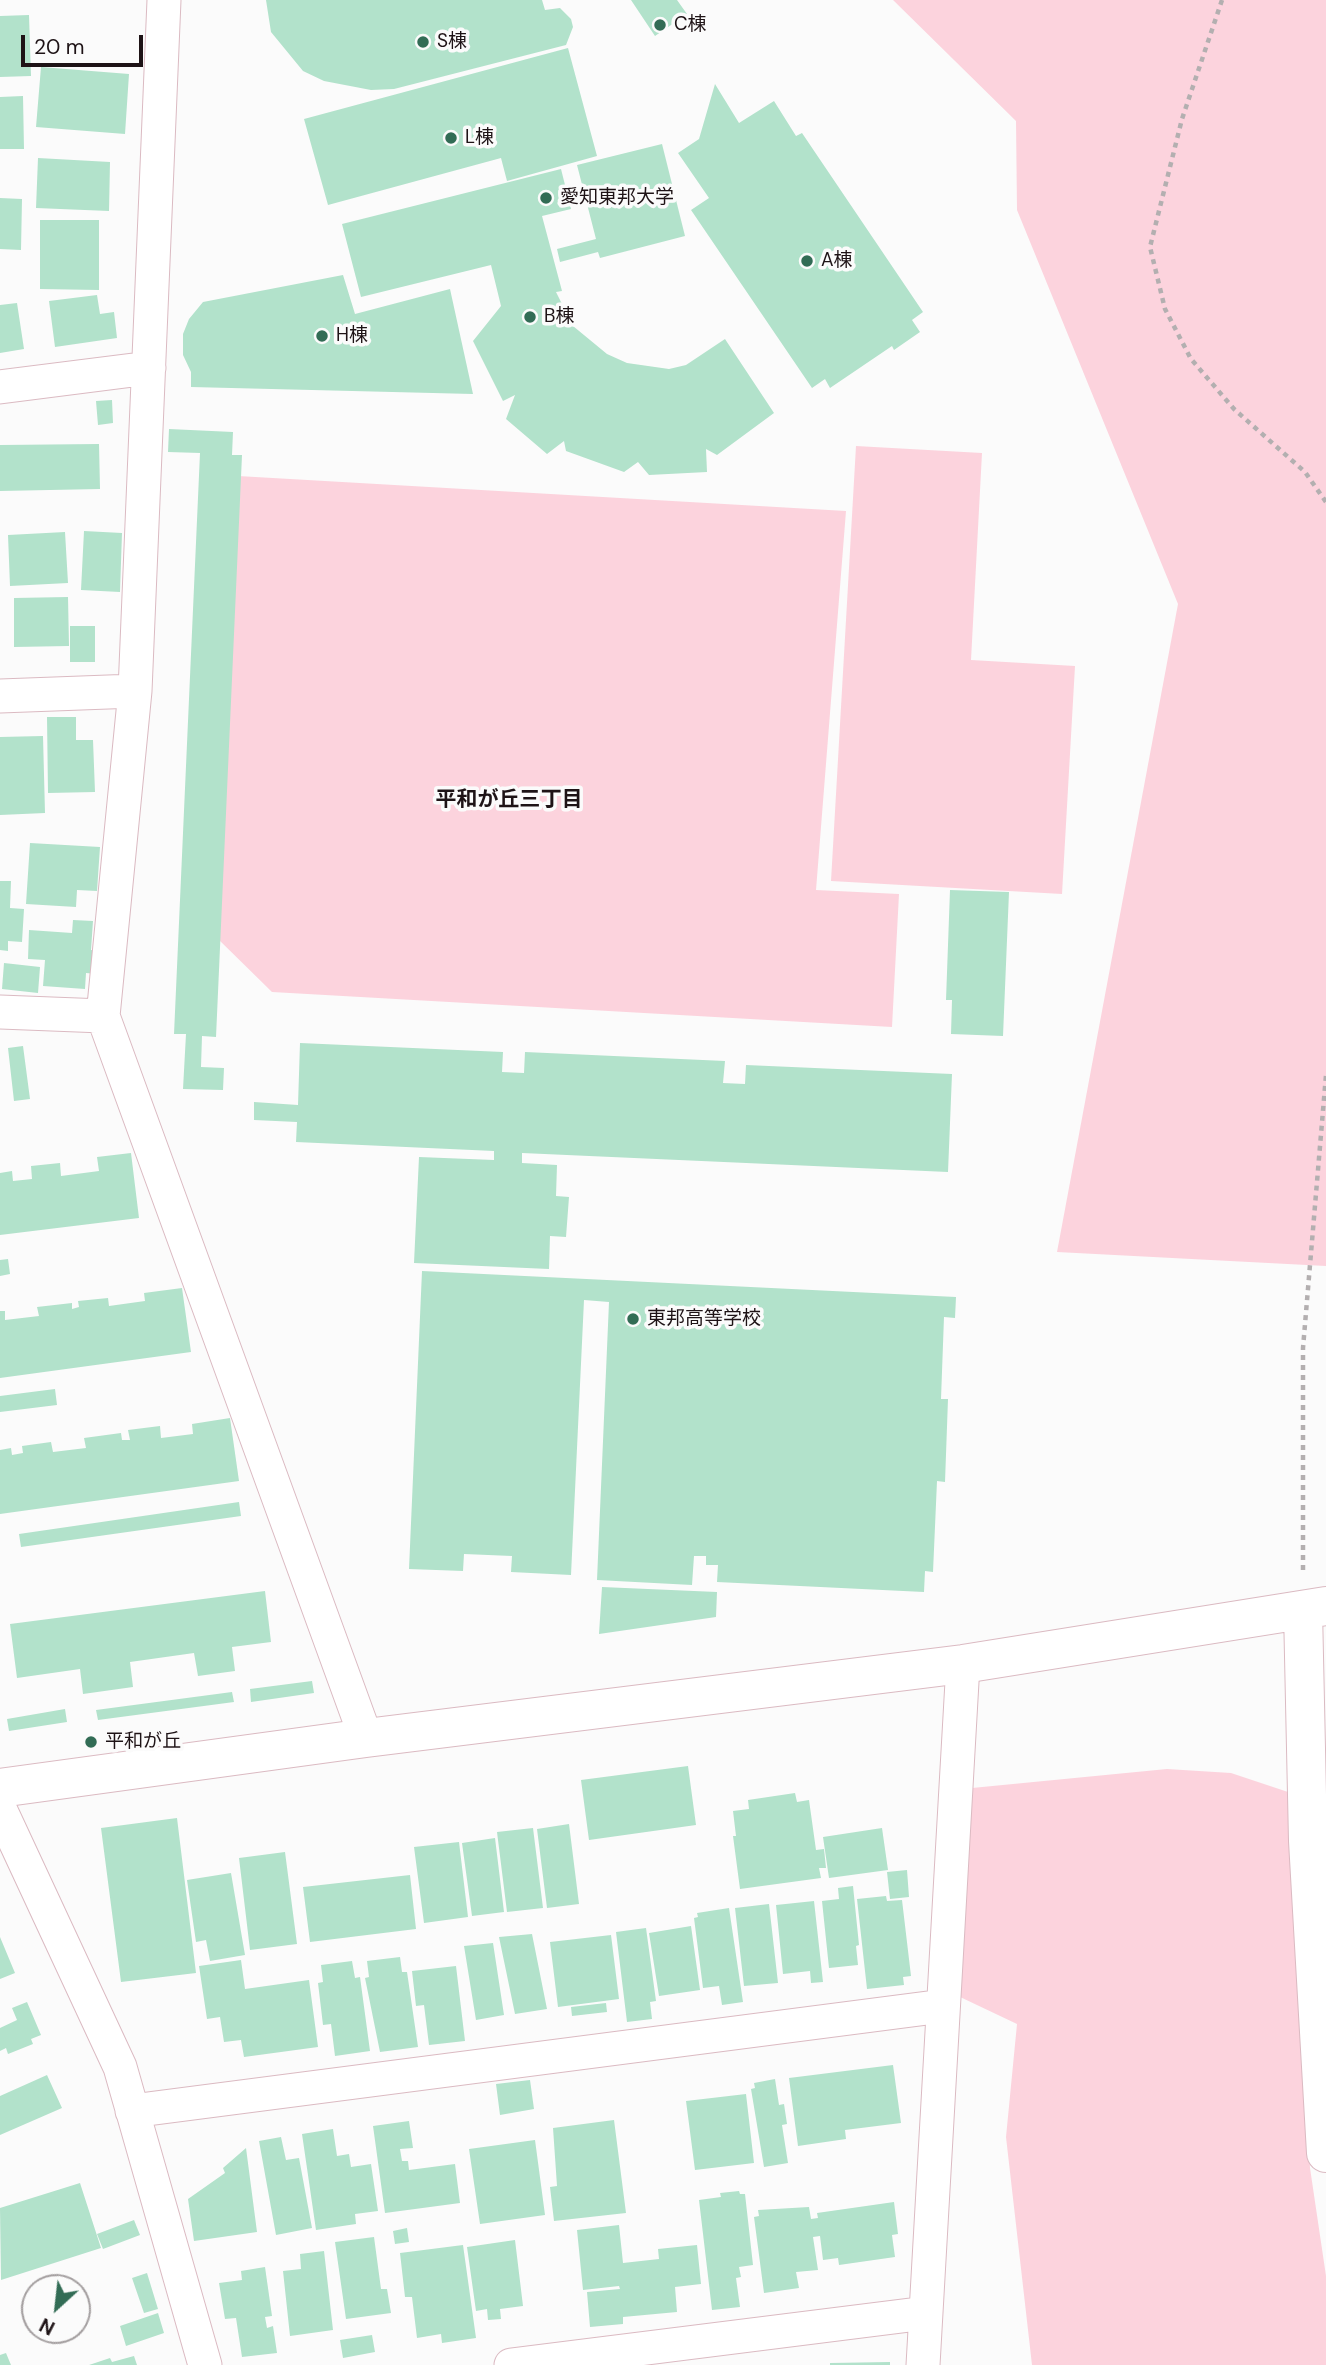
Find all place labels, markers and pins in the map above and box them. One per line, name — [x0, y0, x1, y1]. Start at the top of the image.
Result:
place label: C棟 — [674, 14, 707, 36]
marker: C棟 — [652, 17, 668, 33]
place label: S棟 — [437, 31, 467, 53]
marker: S棟 — [415, 34, 431, 50]
place label: L棟 — [465, 127, 494, 149]
marker: L棟 — [443, 130, 459, 146]
place label: 愛知東邦大学 — [560, 187, 674, 209]
marker: 愛知東邦大学 — [538, 190, 554, 206]
place label: A棟 — [821, 250, 853, 272]
marker: A棟 — [799, 253, 815, 269]
place label: B棟 — [544, 306, 574, 328]
marker: B棟 — [522, 309, 538, 325]
place label: H棟 — [336, 325, 368, 347]
marker: H棟 — [314, 328, 330, 344]
place label: 東邦高等学校 — [647, 1308, 761, 1330]
marker: 東邦高等学校 — [625, 1311, 641, 1327]
place label: 平和が丘 — [105, 1731, 181, 1753]
marker: 平和が丘 — [83, 1734, 99, 1750]

